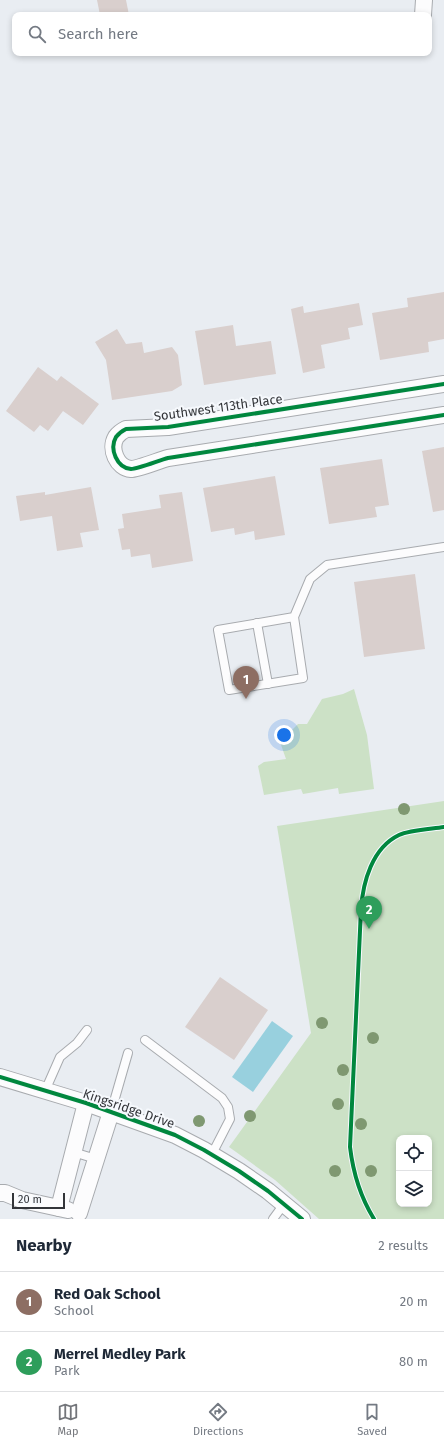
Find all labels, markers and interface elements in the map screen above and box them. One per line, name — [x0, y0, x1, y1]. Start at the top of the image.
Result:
search box — [12, 12, 432, 56]
icon: search — [26, 23, 48, 45]
text: Search here — [58, 25, 138, 43]
street label: Southwest 113th Place — [153, 391, 283, 424]
pin: 1 — [233, 666, 259, 699]
your location — [274, 725, 294, 745]
pin: 2 — [356, 896, 382, 929]
street label: Kingsridge Drive — [81, 1086, 177, 1131]
map controls — [396, 1135, 432, 1207]
button: locate — [396, 1135, 432, 1171]
button: layers — [396, 1171, 432, 1207]
scale bar — [12, 1191, 65, 1210]
text: 20 m — [18, 1193, 42, 1206]
text: Nearby — [16, 1235, 71, 1256]
text: 2 results — [378, 1238, 428, 1253]
text: Red Oak School — [54, 1285, 161, 1303]
text: 1 — [26, 1294, 32, 1309]
text: 20 m — [400, 1294, 428, 1309]
text: School — [54, 1303, 94, 1318]
text: Merrel Medley Park — [54, 1345, 186, 1363]
text: 2 — [26, 1354, 32, 1369]
text: 80 m — [399, 1354, 428, 1369]
text: Park — [54, 1363, 80, 1378]
tab: Map — [57, 1401, 79, 1438]
tab: Directions — [193, 1401, 243, 1438]
tab: Saved — [357, 1401, 387, 1438]

